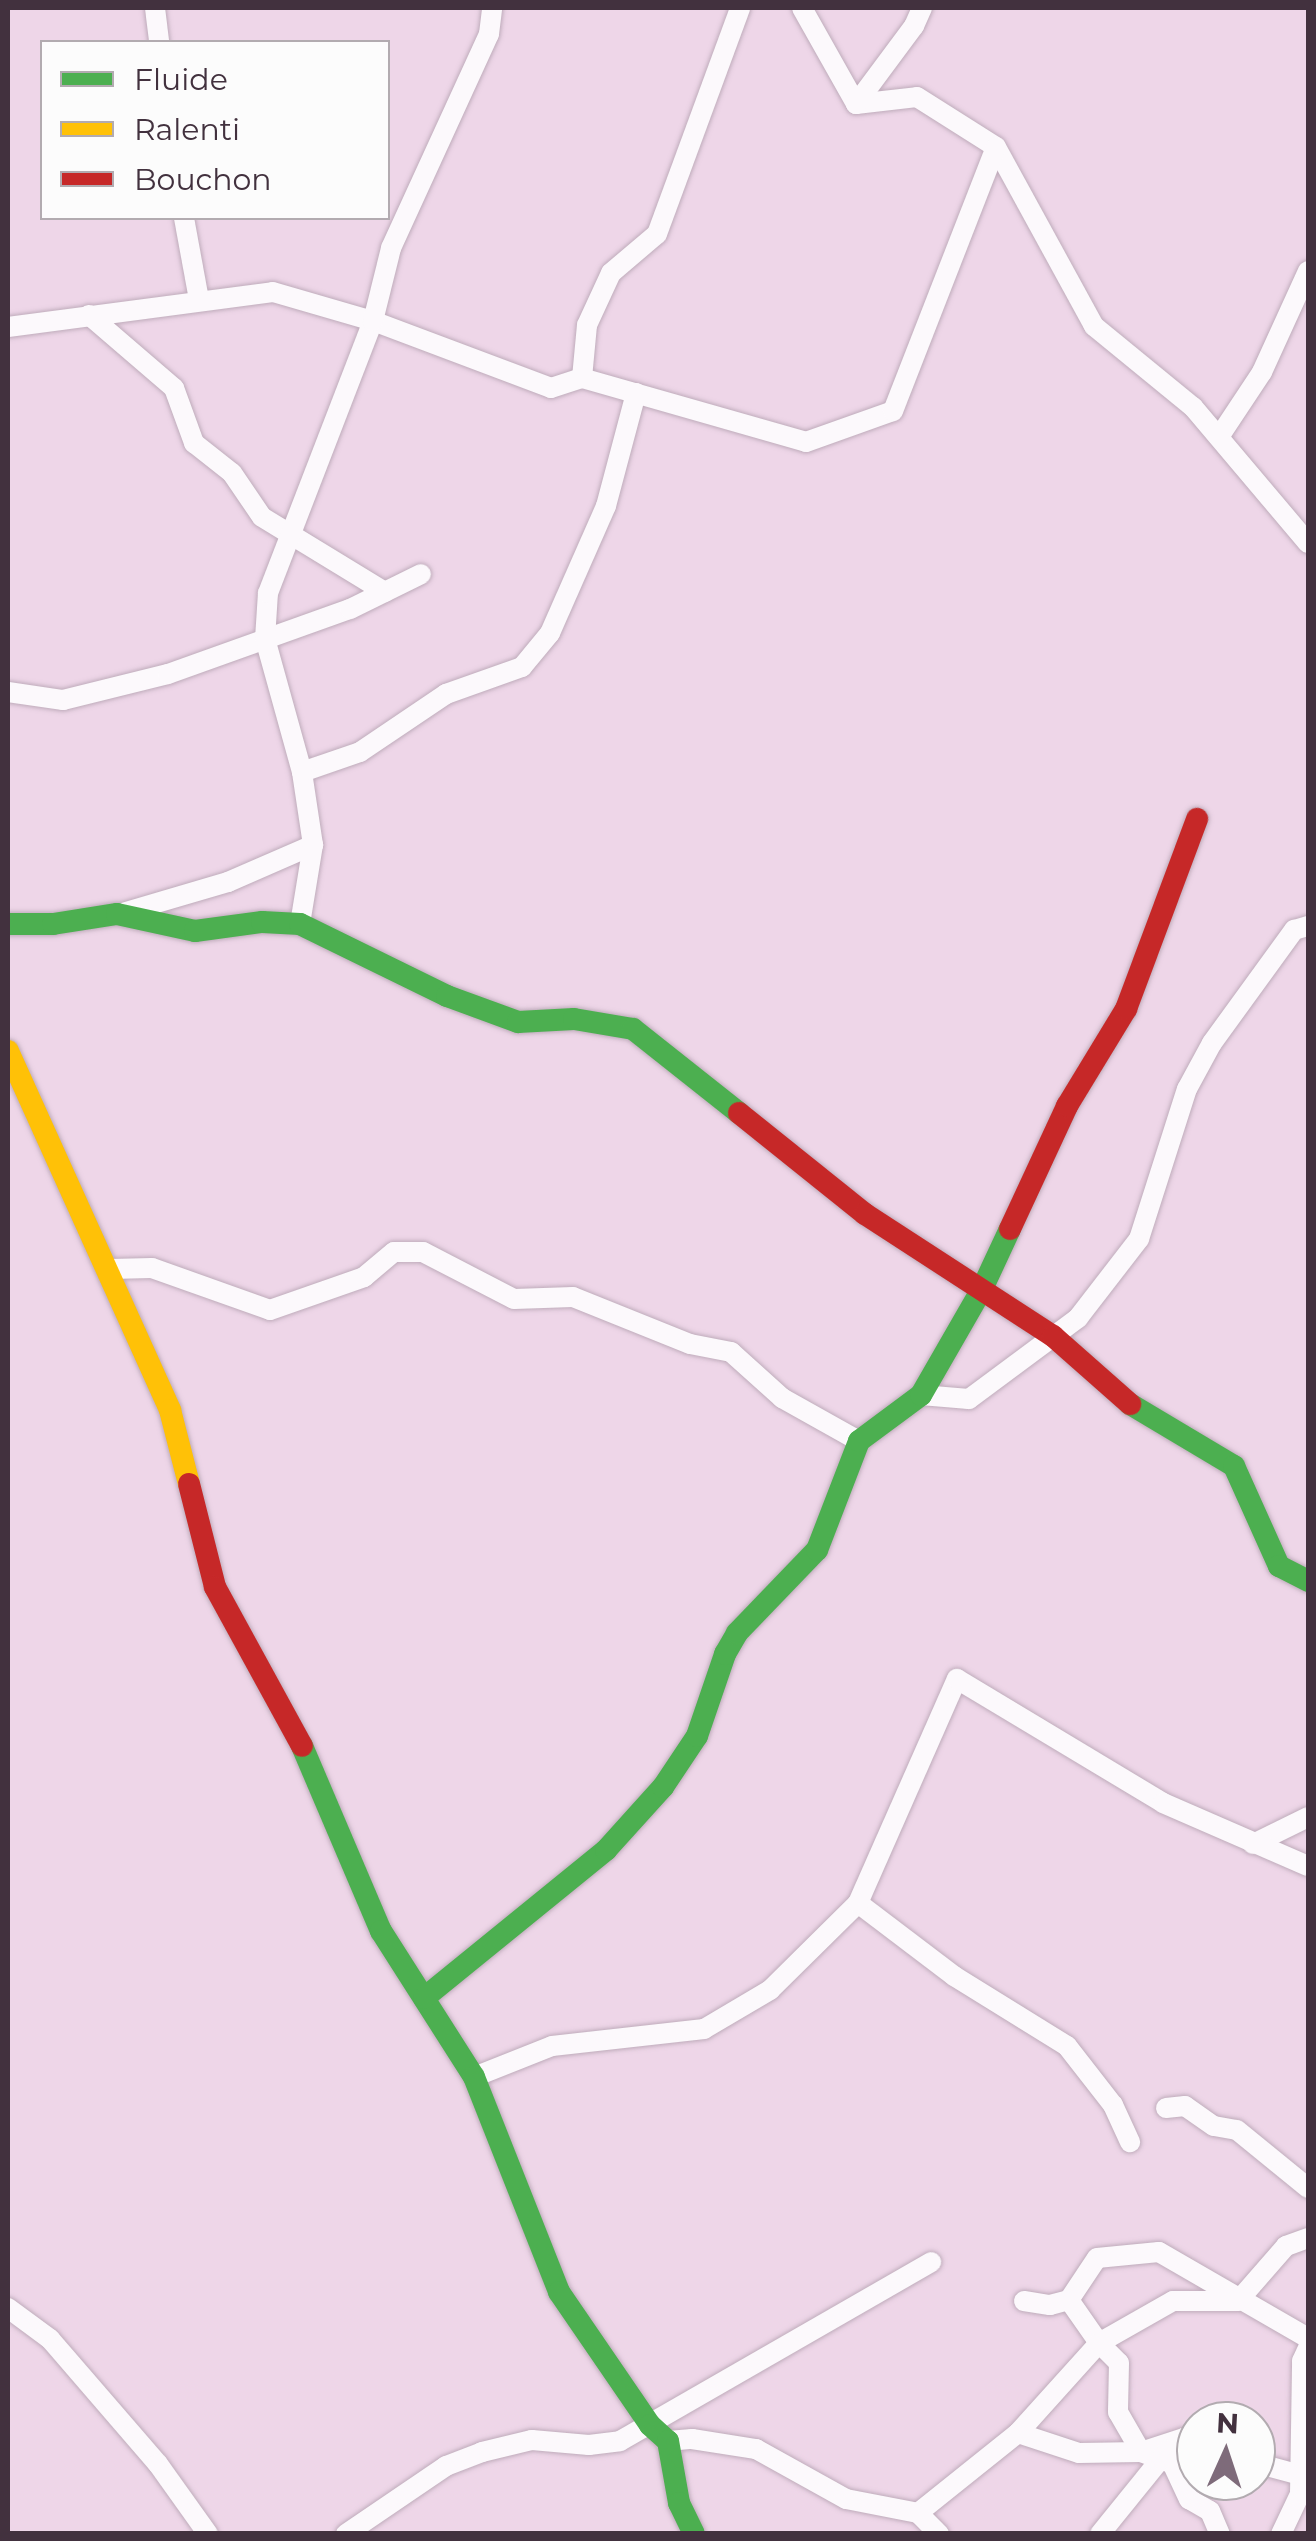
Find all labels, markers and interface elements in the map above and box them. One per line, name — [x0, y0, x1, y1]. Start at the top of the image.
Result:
legend — [40, 40, 390, 220]
text: Fluide — [134, 61, 228, 98]
text: Ralenti — [134, 111, 240, 148]
text: Bouchon — [134, 161, 272, 198]
north arrow — [1176, 2401, 1276, 2501]
text: N — [1215, 2405, 1240, 2441]

